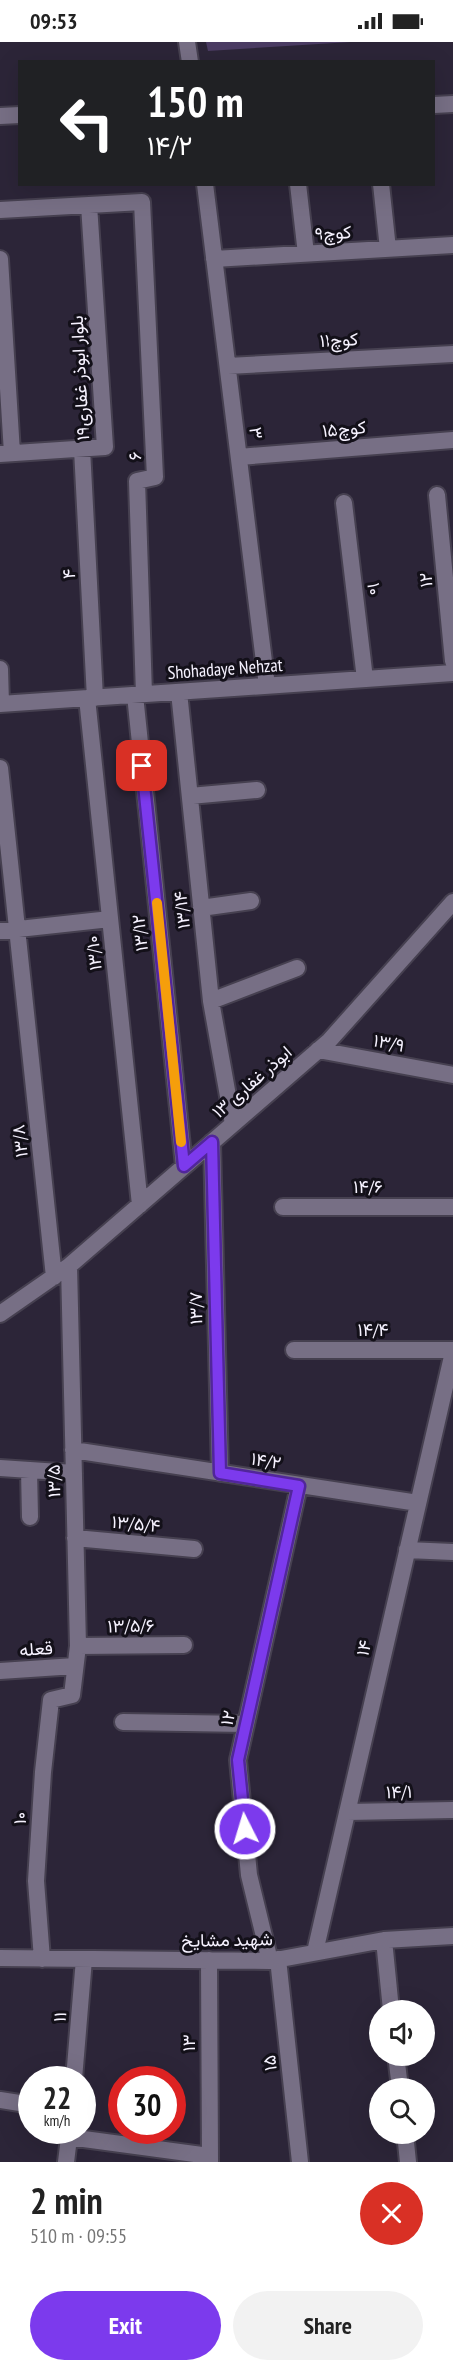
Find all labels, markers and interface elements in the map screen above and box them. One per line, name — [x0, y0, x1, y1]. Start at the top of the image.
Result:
text: 09:53 — [30, 7, 78, 35]
text: 150 m — [147, 74, 244, 129]
icon: left — [48, 84, 126, 162]
text: ۱۴/۲ — [147, 128, 192, 162]
street label: ۹کوچ — [314, 220, 352, 246]
street label: بلوار ابوذر غفاری۱۹ — [65, 315, 94, 441]
street label: ۱۱کوچ — [319, 327, 359, 353]
street label: ۱۵کوچ — [321, 415, 367, 443]
street label: ۳ — [244, 426, 269, 440]
street label: ۶ — [123, 451, 146, 461]
street label: ۴ — [57, 568, 80, 580]
street label: ۱۲ — [413, 572, 438, 588]
street label: ۱۰ — [362, 581, 387, 597]
street label: Shohadaye Nehzat — [167, 653, 283, 684]
pin — [116, 740, 167, 791]
icon: arrive — [125, 749, 158, 782]
street label: ۱۳/۱۴ — [168, 890, 195, 930]
street label: ۱۳/۱۲ — [126, 913, 153, 953]
street label: ۱۳/۱۰ — [80, 934, 107, 972]
street label: ۱۳/۹ — [372, 1028, 407, 1057]
street label: ۱۳ ابوذر غفاری — [207, 1041, 297, 1123]
street label: ۱۳/۸ — [6, 1123, 33, 1159]
street label: ۱۴/۶ — [353, 1175, 383, 1198]
street label: ۱۳/۷ — [184, 1291, 207, 1325]
street label: ۱۴/۴ — [357, 1318, 389, 1341]
street label: ۱۴/۲ — [249, 1447, 283, 1474]
street label: ۱۳/۵ — [42, 1464, 65, 1498]
street label: ۱۳/۵/۴ — [111, 1510, 161, 1537]
street label: ۱۳/۵/۶ — [107, 1614, 155, 1637]
street label: قعله — [18, 1636, 54, 1661]
street label: ۱۴ — [351, 1638, 376, 1658]
street label: ۱۲ — [215, 1708, 240, 1727]
street label: ۱۴/۱ — [386, 1780, 412, 1803]
position arrow — [213, 1797, 277, 1861]
street label: ۱۰ — [8, 1811, 31, 1825]
street label: شهید مشایخ — [181, 1927, 273, 1953]
map controls — [369, 2000, 435, 2144]
button: sound — [369, 2000, 435, 2066]
street label: ۱۱ — [48, 2011, 71, 2023]
street label: ۱۳ — [177, 2034, 200, 2052]
street label: ۱۵ — [257, 2054, 282, 2072]
speed limit sign: 30 — [108, 2066, 186, 2144]
text: 22 — [43, 2078, 71, 2117]
button: search — [369, 2078, 435, 2144]
text: km/h — [44, 2111, 70, 2130]
text: 2 min — [30, 2177, 103, 2224]
button: close — [360, 2182, 423, 2245]
text: 510 m · 09:55 — [30, 2223, 127, 2249]
button: Exit — [30, 2291, 221, 2360]
button: Share — [233, 2291, 423, 2360]

